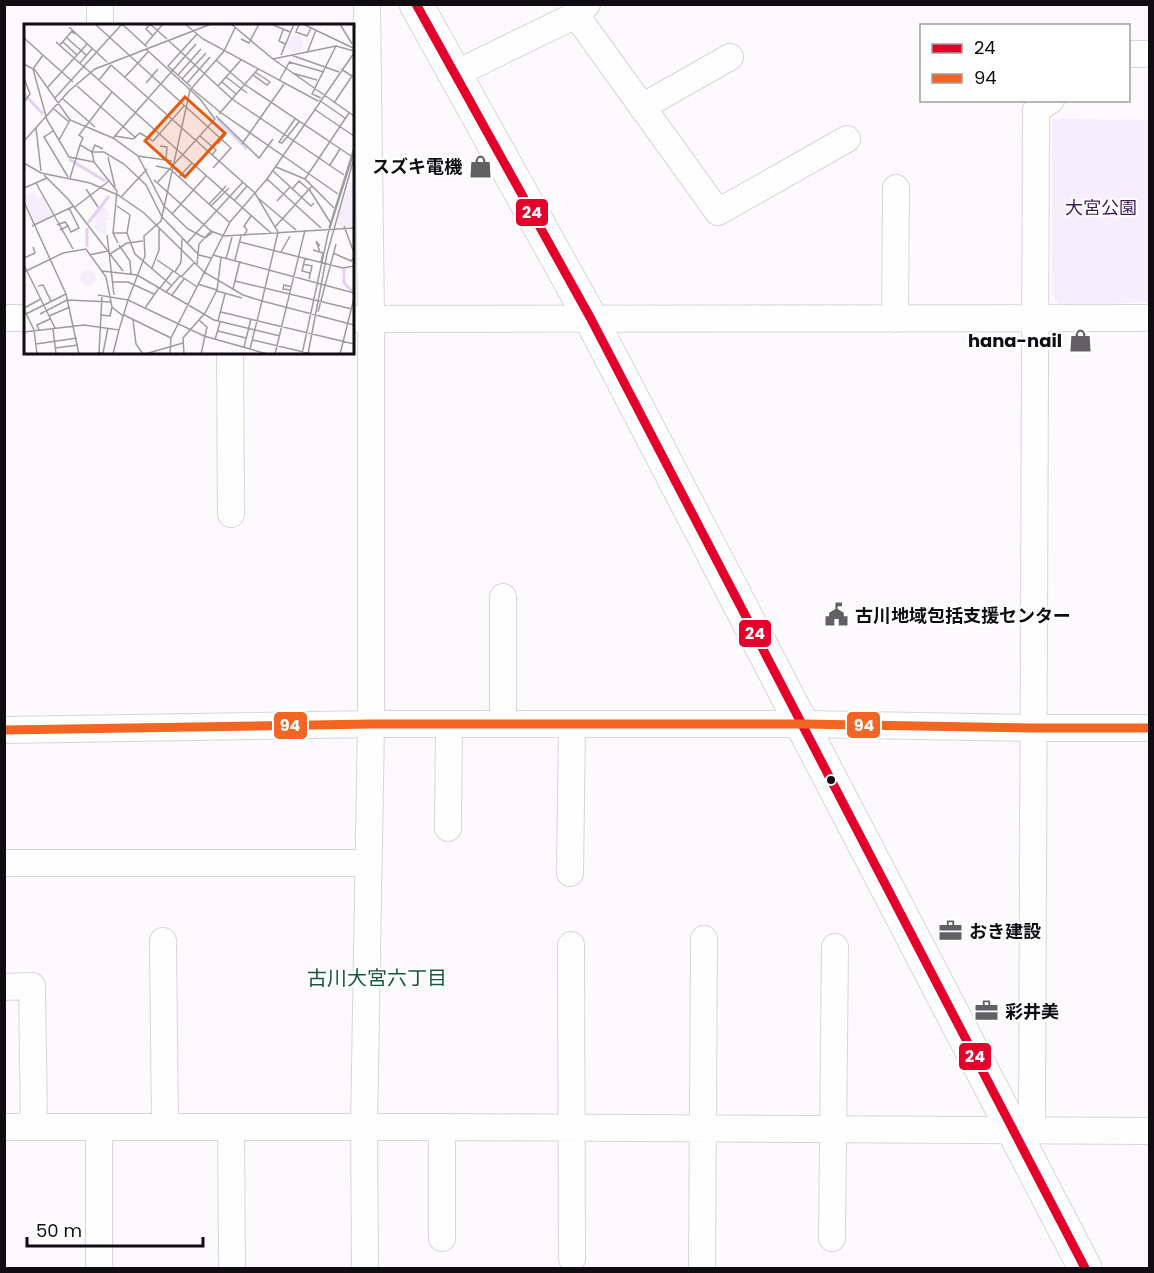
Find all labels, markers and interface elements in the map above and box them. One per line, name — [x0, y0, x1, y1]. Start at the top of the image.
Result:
inset map — [24, 24, 354, 354]
legend — [920, 24, 1130, 102]
text: 24 — [974, 35, 996, 60]
text: 94 — [974, 65, 997, 90]
shop icon: スズキ電機 — [467, 153, 493, 179]
place label: スズキ電機 — [372, 154, 463, 179]
park label: 大宮公園 — [1065, 195, 1137, 220]
line badge: 24 — [515, 198, 549, 227]
text: 24 — [522, 201, 542, 224]
shop icon: hana-nail — [1067, 327, 1093, 353]
place label: hana-nail — [968, 328, 1062, 353]
public building icon: 古川地域包括支援センター — [824, 602, 850, 628]
place label: 古川地域包括支援センター — [855, 603, 1071, 628]
line badge: 24 — [738, 619, 772, 648]
text: 24 — [745, 622, 765, 645]
line badge: 94 — [273, 711, 308, 740]
line badge: 94 — [846, 711, 881, 739]
text: 94 — [280, 714, 300, 737]
text: 94 — [854, 714, 874, 737]
unlabelled marker — [825, 774, 837, 786]
office icon: おき建設 — [938, 918, 964, 944]
place label: おき建設 — [969, 919, 1041, 944]
district label: 古川大宮六丁目 — [307, 964, 447, 992]
office icon: 彩井美 — [974, 998, 1000, 1024]
place label: 彩井美 — [1005, 999, 1059, 1024]
line badge: 24 — [958, 1042, 992, 1071]
text: 24 — [965, 1045, 985, 1068]
scale bar — [27, 1210, 202, 1248]
text: 50 m — [36, 1218, 82, 1243]

